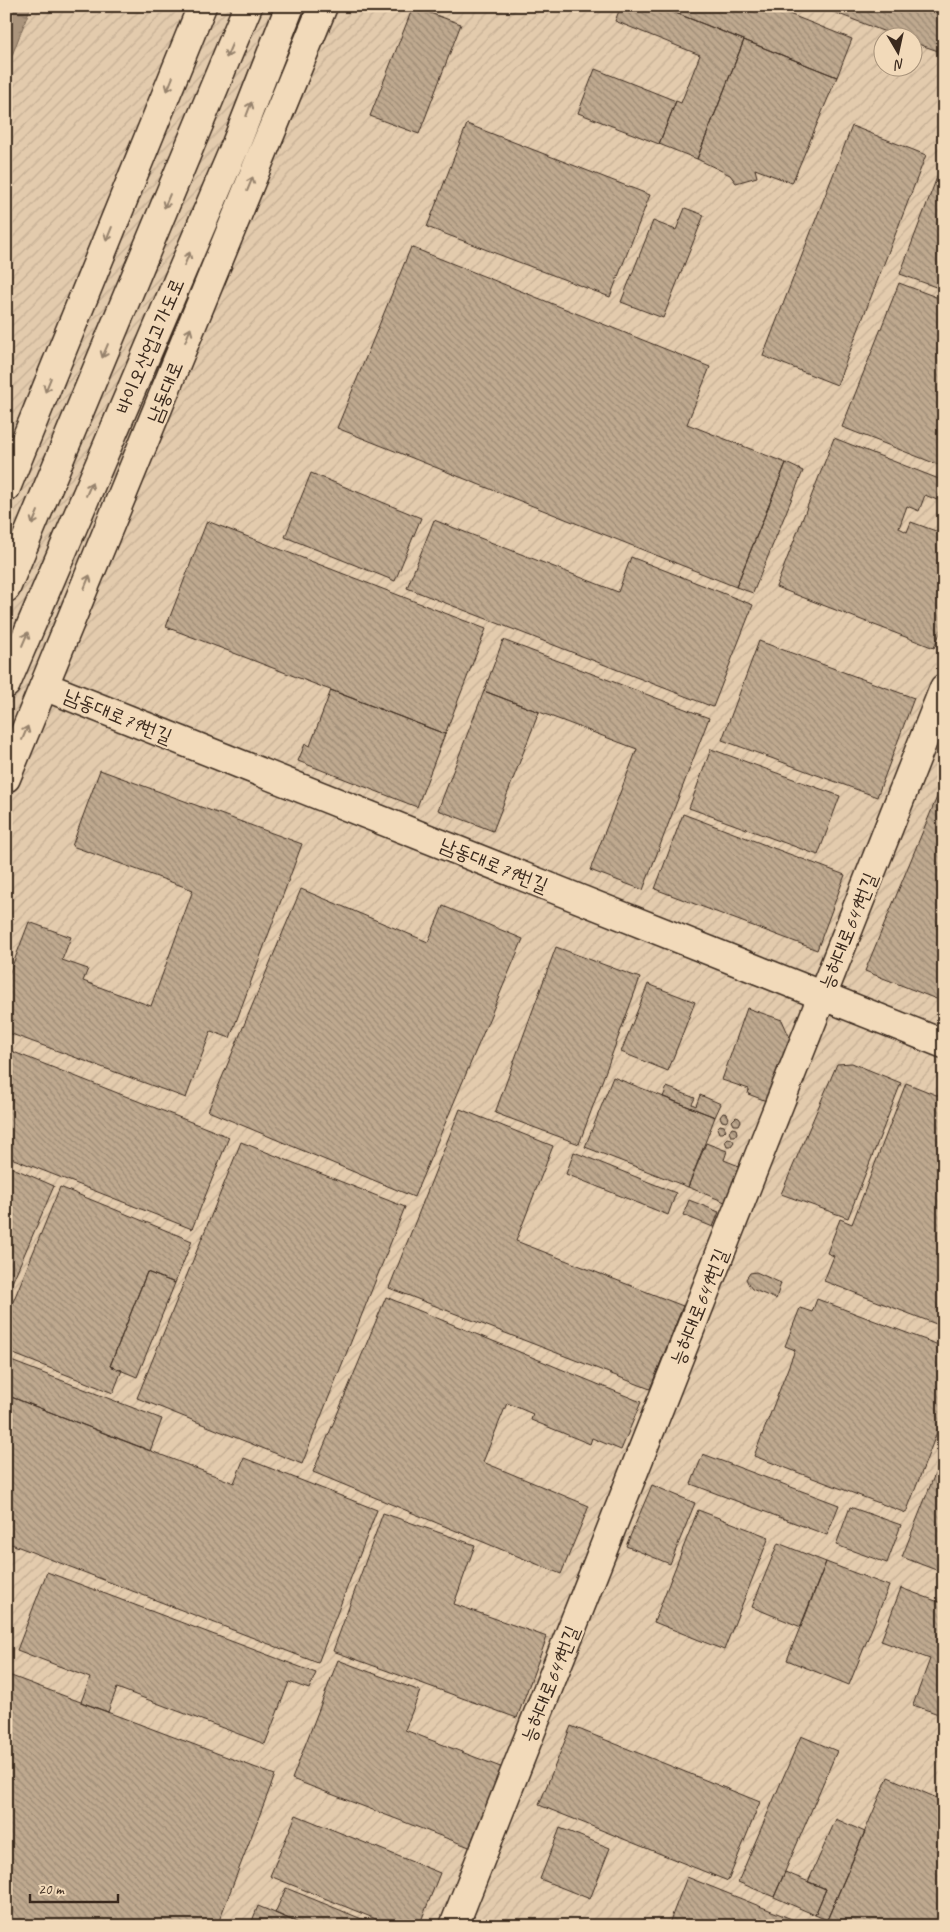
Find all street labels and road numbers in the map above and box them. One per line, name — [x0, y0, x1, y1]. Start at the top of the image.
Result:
street label: 바이오산업고가도로 — [110, 274, 190, 418]
street label: 남동대로 — [141, 357, 189, 427]
street label: 남동대로79번길 — [60, 683, 176, 749]
street label: 남동대로79번길 — [436, 832, 552, 898]
street label: 능허대로649번길 — [813, 869, 883, 993]
street label: 능허대로649번길 — [664, 1245, 734, 1369]
street label: 능허대로649번길 — [515, 1622, 585, 1746]

